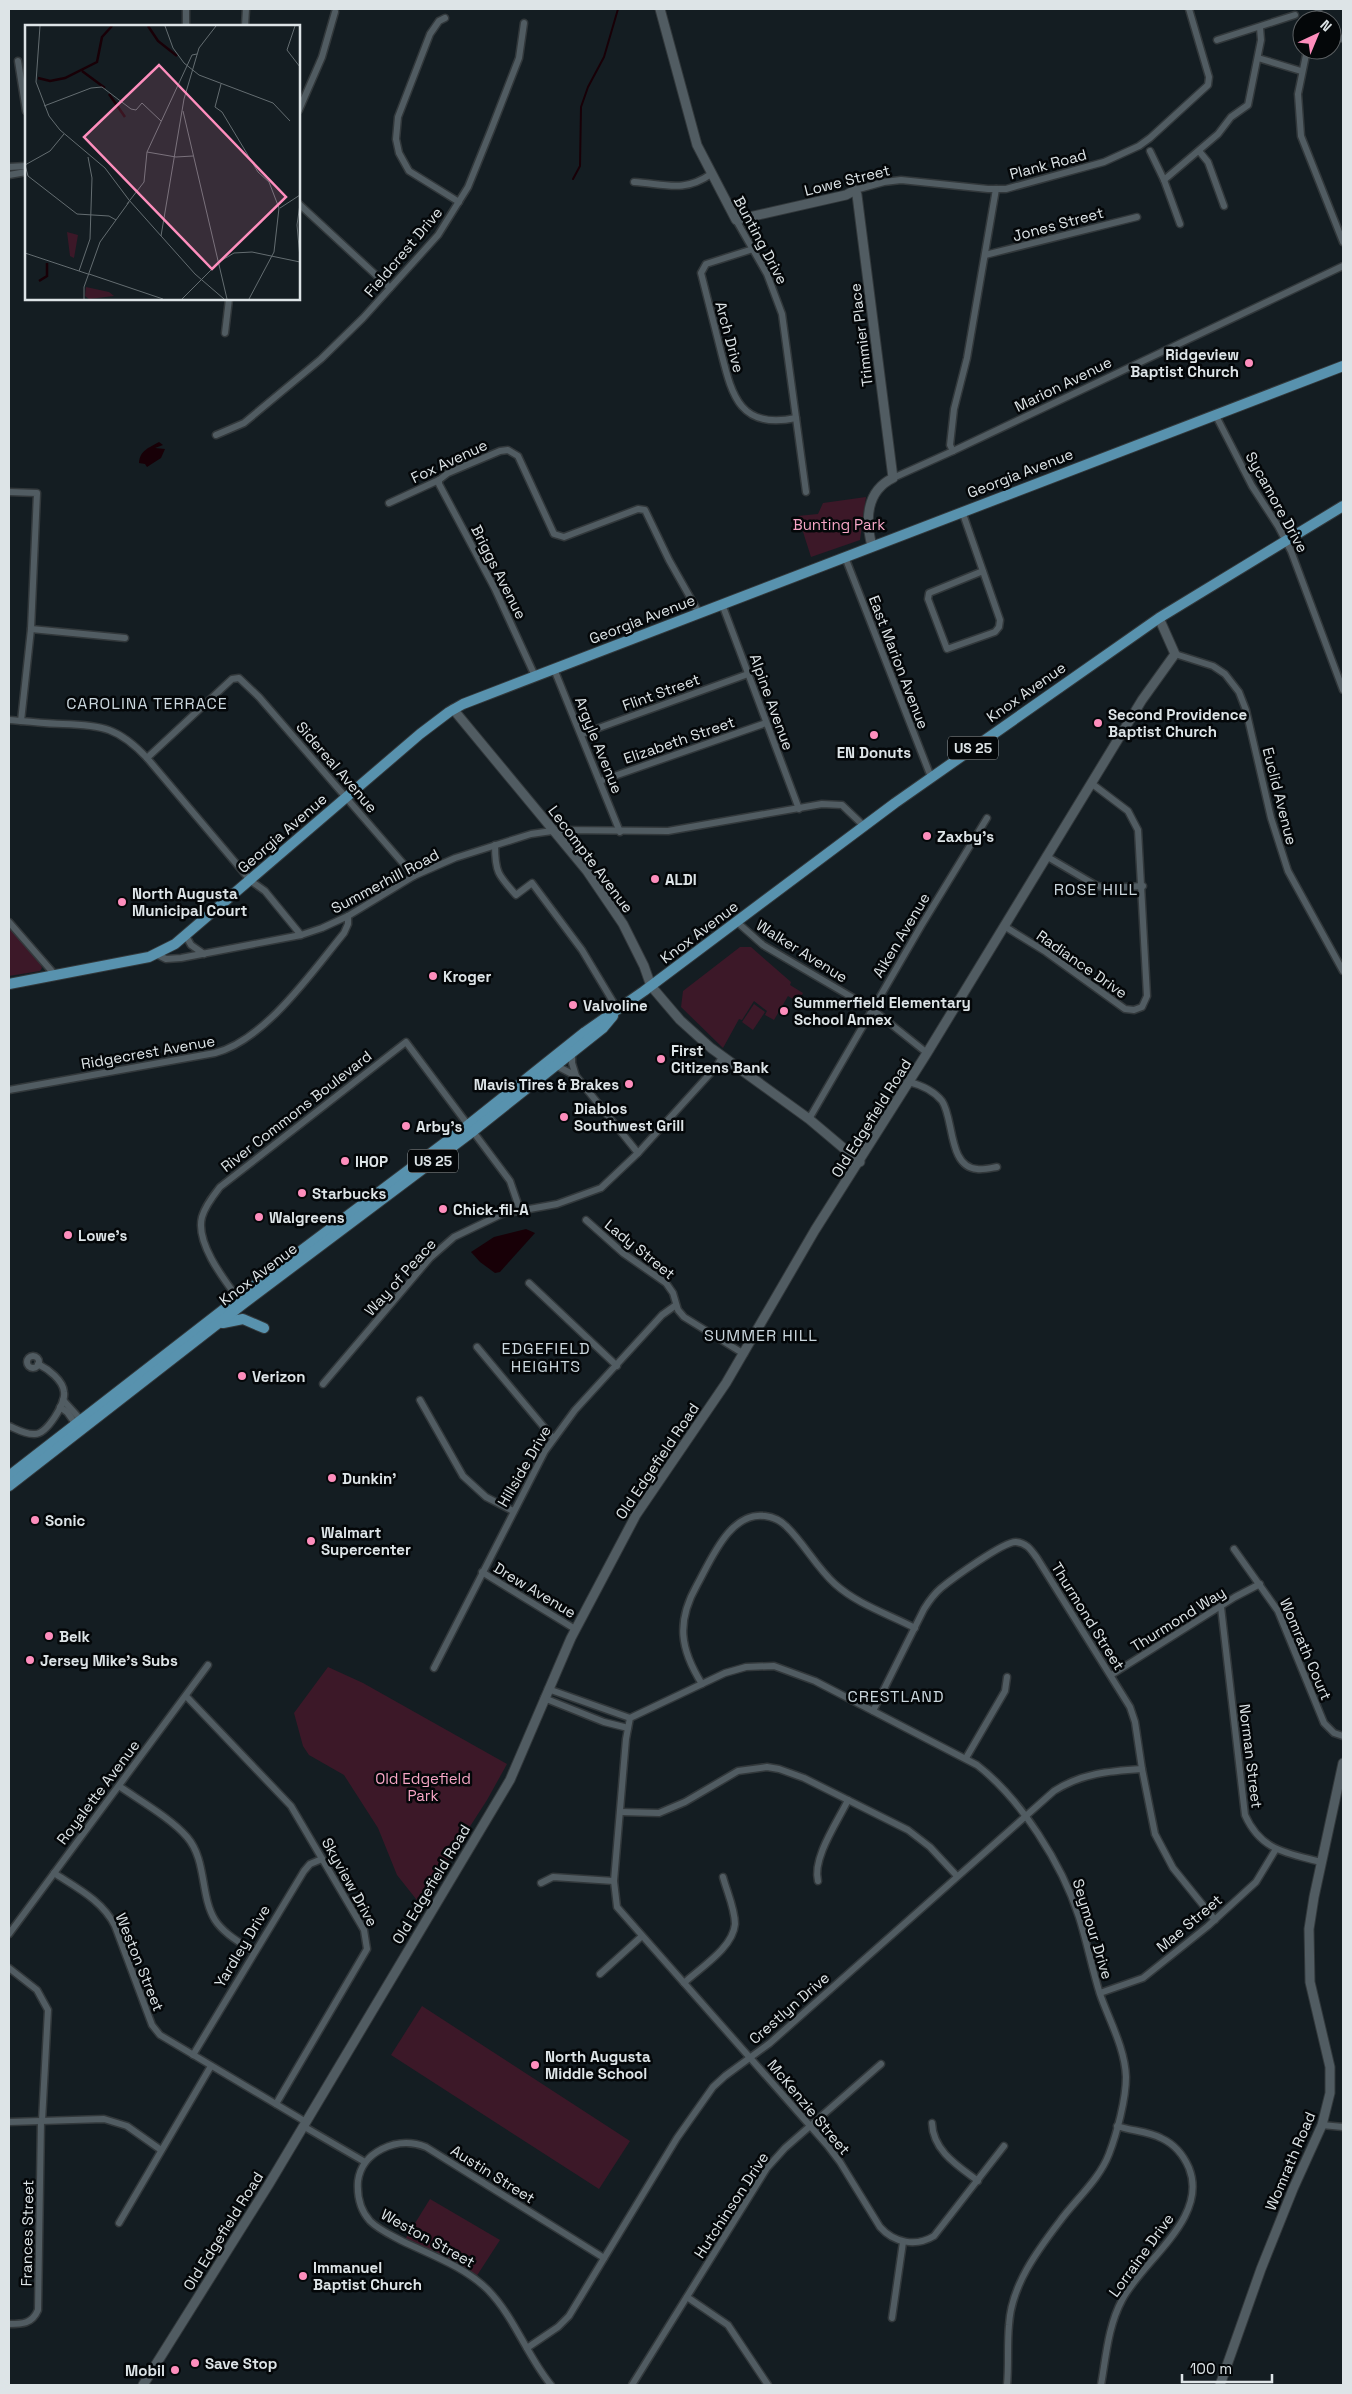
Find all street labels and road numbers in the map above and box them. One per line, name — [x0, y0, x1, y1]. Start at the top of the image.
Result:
street label: Plank Road — [1007, 145, 1089, 183]
street label: Lowe Street — [802, 160, 892, 200]
street label: Bunting Drive — [730, 193, 792, 288]
street label: Fieldcrest Drive — [360, 203, 446, 301]
street label: Jones Street — [1010, 203, 1106, 245]
street label: Trimmier Place — [845, 282, 877, 388]
street label: Arch Drive — [711, 299, 749, 375]
street label: Marion Avenue — [1011, 352, 1115, 416]
street label: Fox Avenue — [408, 435, 490, 487]
street label: Georgia Avenue — [964, 444, 1076, 502]
street label: Sycamore Drive — [1241, 448, 1313, 556]
street label: Briggs Avenue — [467, 522, 531, 622]
street label: Georgia Avenue — [586, 590, 698, 648]
street label: East Marion Avenue — [865, 593, 933, 732]
street label: Alpine Avenue — [746, 651, 798, 753]
street label: Knox Avenue — [983, 658, 1069, 726]
street label: Flint Street — [620, 669, 702, 715]
street label: Argyle Avenue — [571, 694, 627, 796]
street label: Elizabeth Street — [621, 712, 737, 768]
street label: Sidereal Avenue — [292, 718, 382, 817]
road number: US 25 — [948, 736, 998, 760]
street label: Euclid Avenue — [1259, 745, 1301, 847]
street label: Georgia Avenue — [234, 789, 331, 877]
street label: Lecompte Avenue — [544, 802, 638, 917]
street label: Summerhill Road — [328, 845, 442, 917]
street label: Aiken Avenue — [868, 889, 934, 981]
street label: Knox Avenue — [656, 896, 742, 967]
street label: Walker Avenue — [753, 915, 851, 987]
street label: Radiance Drive — [1033, 926, 1131, 1002]
street label: Ridgecrest Avenue — [79, 1031, 217, 1073]
street label: River Commons Boulevard — [217, 1046, 375, 1176]
street label: Old Edgefield Road — [827, 1055, 915, 1181]
road number: US 25 — [408, 1150, 458, 1172]
street label: Lady Street — [601, 1215, 679, 1283]
street label: Way of Peace — [360, 1234, 440, 1320]
street label: Knox Avenue — [215, 1238, 301, 1309]
street label: Old Edgefield Road — [611, 1399, 703, 1523]
street label: Hillside Drive — [493, 1422, 555, 1510]
street label: Drew Avenue — [490, 1558, 580, 1622]
street label: Thurmond Street — [1047, 1559, 1129, 1673]
street label: Thurmond Way — [1127, 1582, 1229, 1656]
street label: Womrath Court — [1276, 1595, 1336, 1703]
street label: Norman Street — [1235, 1703, 1267, 1810]
street label: Royalette Avenue — [52, 1736, 144, 1848]
street label: Old Edgefield Road — [388, 1821, 474, 1947]
street label: Skyview Drive — [318, 1834, 382, 1930]
street label: Seymour Drive — [1069, 1876, 1117, 1982]
street label: Mae Street — [1152, 1890, 1226, 1956]
street label: Yardley Drive — [210, 1901, 274, 1991]
street label: Weston Street — [112, 1910, 168, 2014]
street label: Crestlyn Drive — [745, 1968, 833, 2048]
street label: McKenzie Street — [763, 2055, 855, 2159]
street label: Womrath Road — [1261, 2109, 1319, 2213]
street label: Austin Street — [447, 2141, 539, 2207]
street label: Hutchinson Drive — [690, 2148, 772, 2262]
street label: Old Edgefield Road — [179, 2168, 267, 2294]
street label: Frances Street — [17, 2179, 37, 2287]
street label: Weston Street — [378, 2204, 478, 2272]
street label: Lorraine Drive — [1104, 2209, 1178, 2300]

